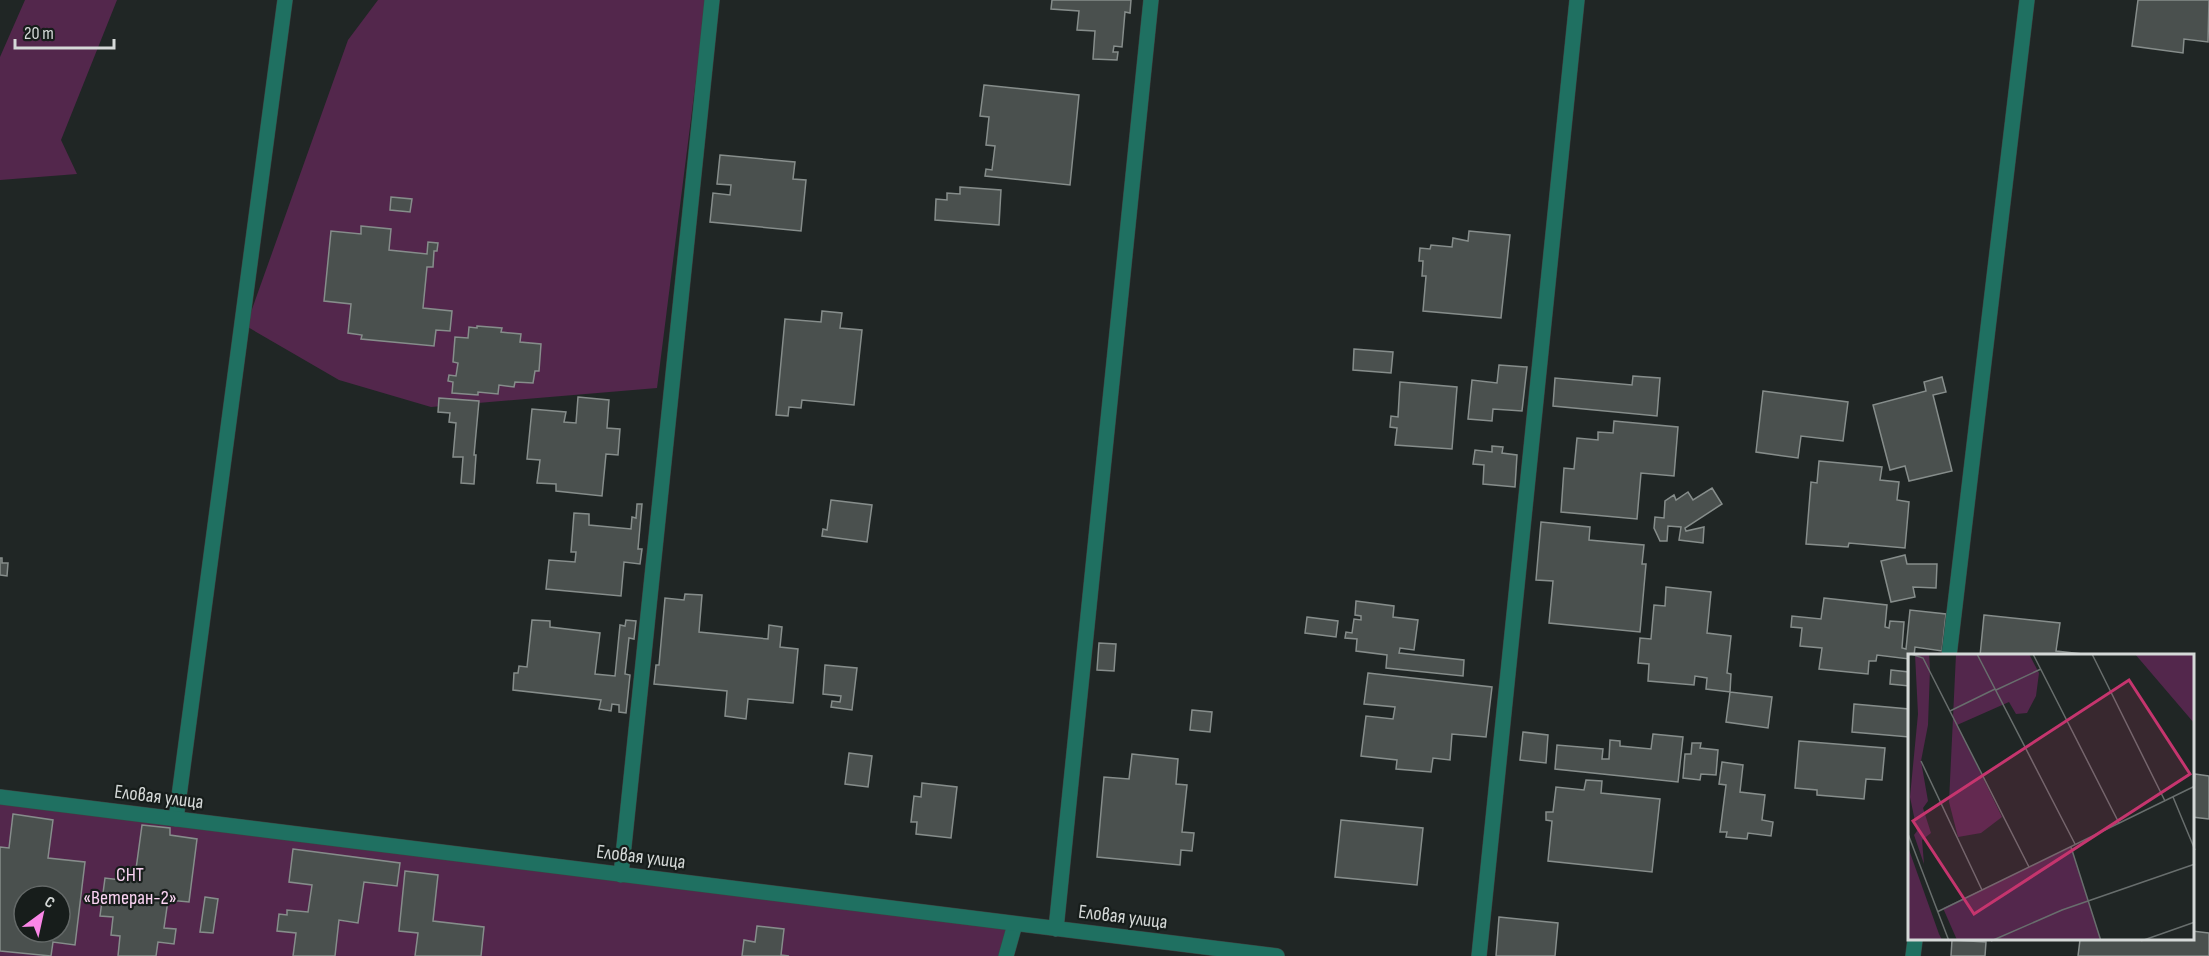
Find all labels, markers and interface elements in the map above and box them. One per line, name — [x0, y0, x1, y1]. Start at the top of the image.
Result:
scale bar — [15, 12, 114, 50]
text: 20 m — [24, 23, 54, 44]
inset map — [1908, 654, 2194, 941]
street label: Еловая улица — [113, 780, 205, 814]
street label: Еловая улица — [595, 840, 687, 874]
park label: СНТ «Ветеран-2» — [83, 863, 177, 910]
north arrow — [12, 884, 72, 944]
text: С — [41, 892, 58, 913]
street label: Еловая улица — [1077, 900, 1169, 934]

